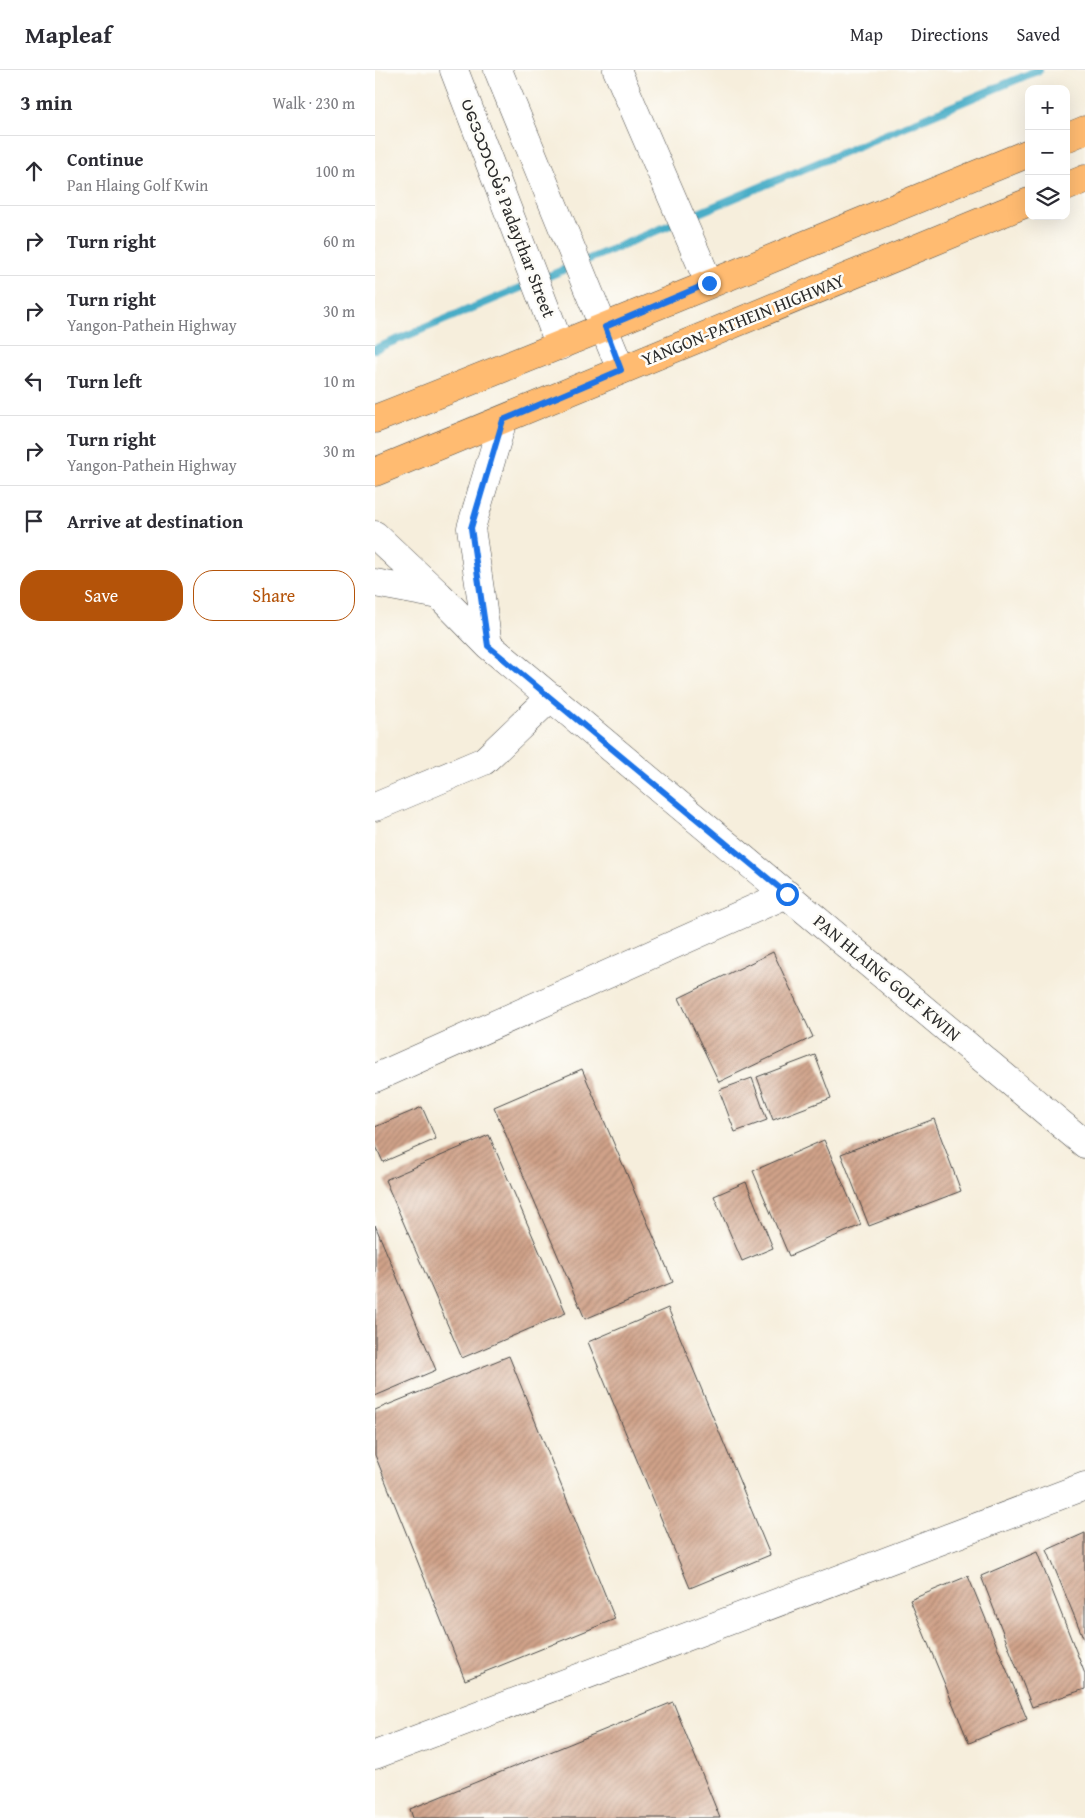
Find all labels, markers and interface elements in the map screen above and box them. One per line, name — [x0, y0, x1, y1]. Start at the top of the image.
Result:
text: Mapleaf — [25, 17, 112, 52]
text: Map — [850, 21, 883, 48]
text: Directions — [911, 21, 988, 48]
text: Saved — [1016, 21, 1060, 48]
map controls — [1025, 85, 1070, 220]
button: + — [1025, 85, 1070, 130]
text: 3 min — [20, 87, 72, 118]
text: Walk · 230 m — [272, 91, 355, 115]
street label: ပဒေသာလမ်း Padaythar Street — [454, 94, 563, 322]
button: − — [1025, 130, 1070, 175]
text: Continue — [67, 145, 144, 173]
icon: ahead — [20, 157, 48, 185]
text: 100 m — [315, 159, 355, 183]
text: Pan Hlaing Golf Kwin — [67, 173, 208, 197]
button: layers — [1025, 175, 1070, 220]
icon: right — [20, 227, 48, 255]
text: Turn right — [67, 227, 156, 255]
text: 60 m — [323, 229, 355, 253]
street label: YANGON-PATHEIN HIGHWAY — [637, 266, 849, 373]
route end — [698, 272, 721, 295]
text: Turn right — [67, 285, 156, 313]
icon: right — [20, 297, 48, 325]
text: 30 m — [323, 299, 355, 323]
text: Yangon-Pathein Highway — [67, 313, 237, 337]
icon: left — [20, 367, 48, 395]
text: Turn left — [67, 367, 142, 395]
text: 10 m — [323, 369, 355, 393]
text: Turn right — [67, 425, 156, 453]
icon: right — [20, 437, 48, 465]
text: 30 m — [323, 439, 355, 463]
text: Yangon-Pathein Highway — [67, 453, 237, 477]
icon: arrive — [20, 507, 48, 535]
text: Arrive at destination — [67, 507, 243, 535]
button: Save — [20, 570, 183, 621]
button: Share — [193, 570, 355, 621]
route start — [776, 883, 799, 906]
street label: PAN HLAING GOLF KWIN — [808, 908, 967, 1048]

